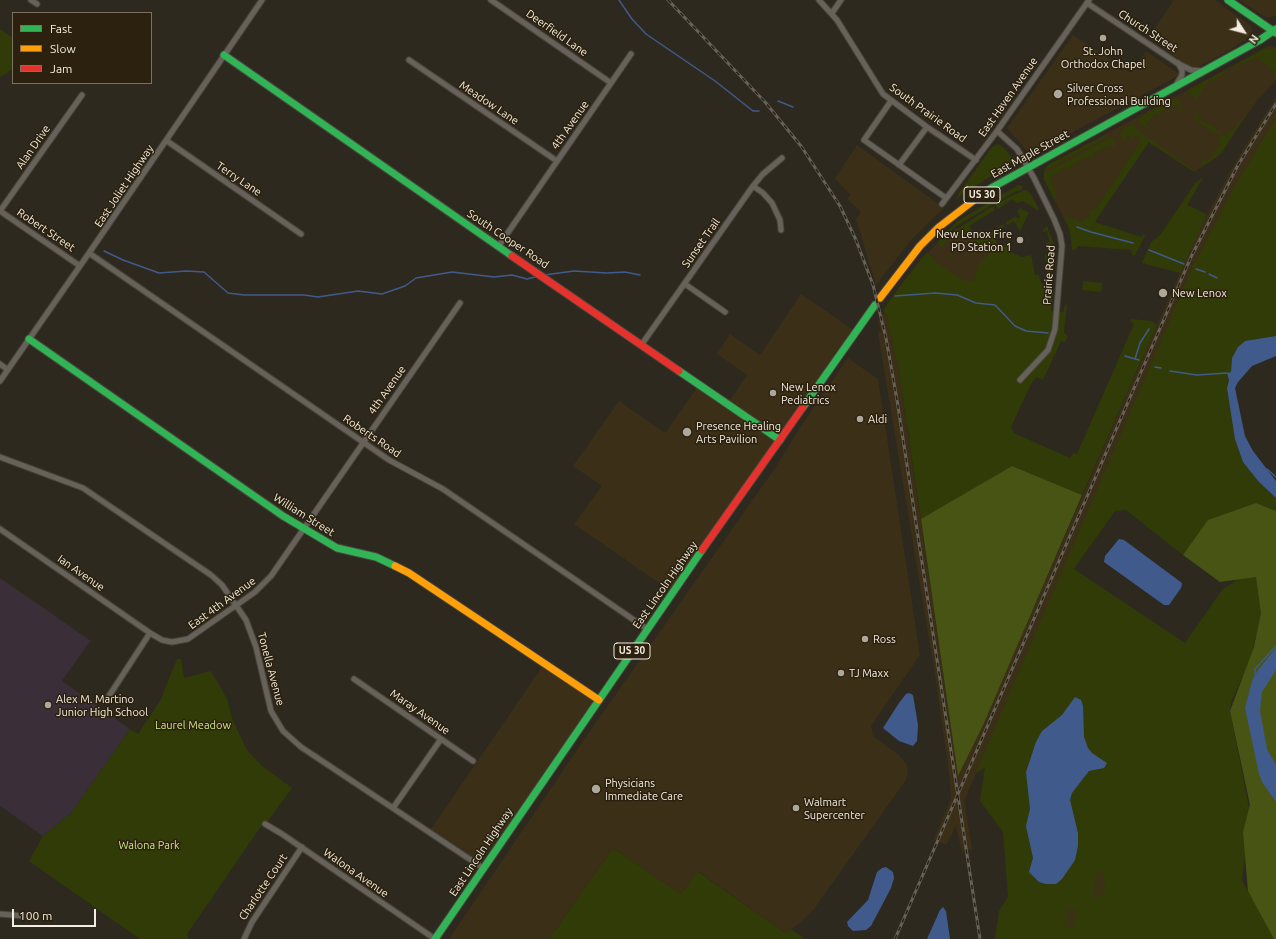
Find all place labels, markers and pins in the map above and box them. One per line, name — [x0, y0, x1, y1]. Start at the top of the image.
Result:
marker: St. John Orthodox Chapel — [1098, 33, 1108, 43]
place label: St. John Orthodox Chapel — [1061, 44, 1145, 70]
place label: Silver Cross Professional Building — [1067, 81, 1171, 107]
marker: Silver Cross Professional Building — [1052, 88, 1064, 100]
place label: New Lenox Fire PD Station 1 — [936, 227, 1012, 253]
marker: New Lenox Fire PD Station 1 — [1015, 235, 1025, 245]
place label: New Lenox — [1172, 286, 1227, 300]
marker: New Lenox — [1157, 287, 1169, 299]
place label: New Lenox Pediatrics — [781, 380, 836, 406]
marker: New Lenox Pediatrics — [768, 388, 778, 398]
place label: Aldi — [868, 412, 887, 426]
marker: Aldi — [855, 414, 865, 424]
place label: Presence Healing Arts Pavilion — [696, 419, 781, 445]
marker: Presence Healing Arts Pavilion — [681, 426, 693, 438]
place label: Ross — [873, 632, 896, 646]
marker: Ross — [860, 634, 870, 644]
place label: TJ Maxx — [849, 666, 889, 680]
marker: TJ Maxx — [836, 668, 846, 678]
place label: Alex M. Martino Junior High School — [56, 692, 148, 718]
marker: Alex M. Martino Junior High School — [43, 700, 53, 710]
place label: Physicians Immediate Care — [605, 776, 683, 802]
marker: Physicians Immediate Care — [590, 783, 602, 795]
place label: Walmart Supercenter — [804, 795, 865, 821]
marker: Walmart Supercenter — [791, 803, 801, 813]

